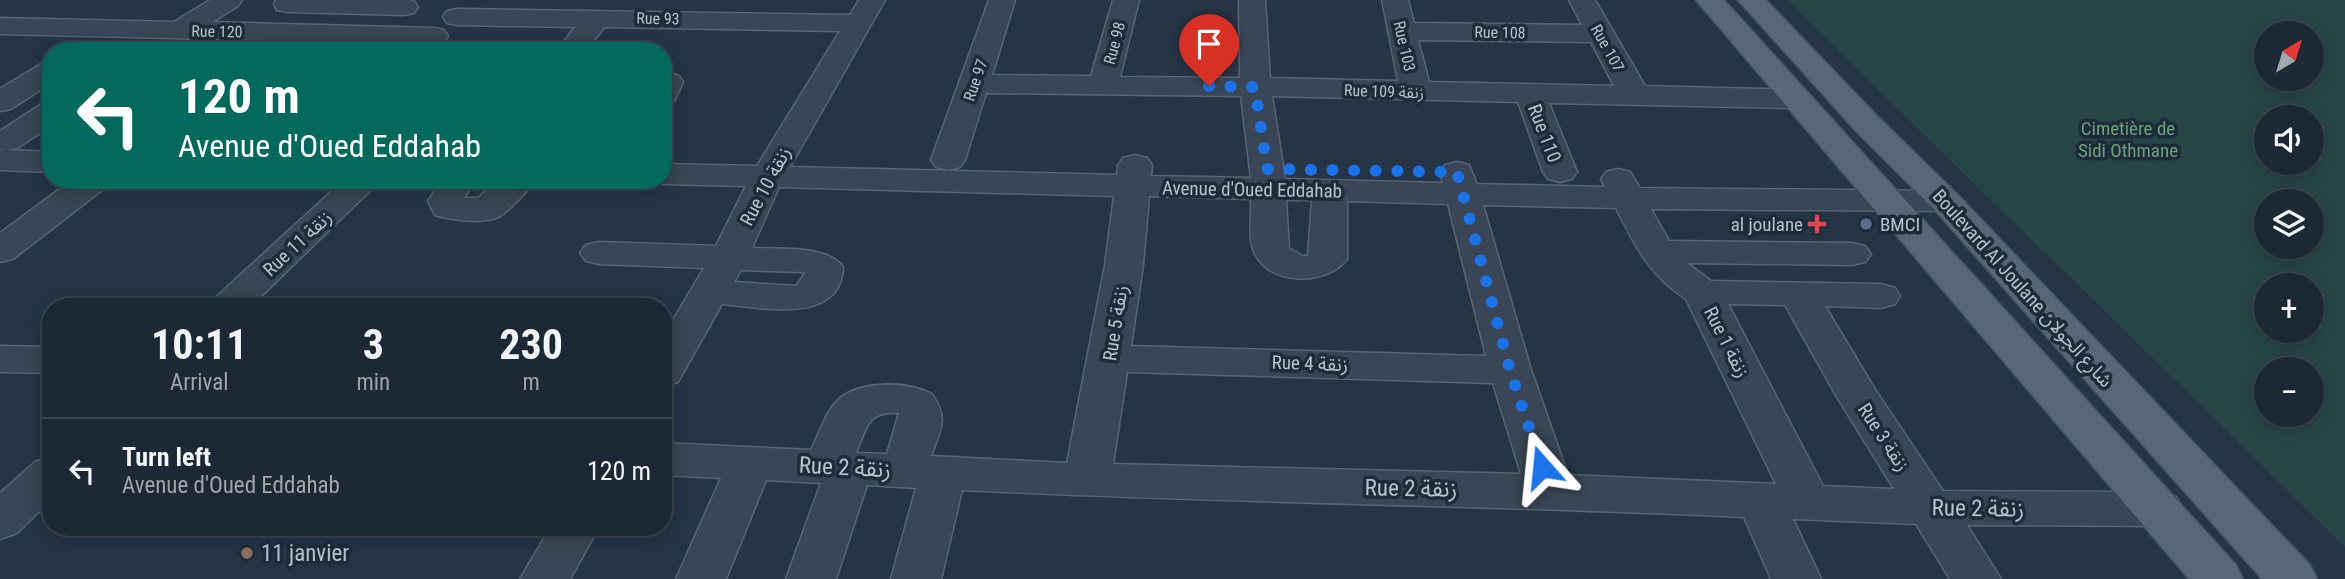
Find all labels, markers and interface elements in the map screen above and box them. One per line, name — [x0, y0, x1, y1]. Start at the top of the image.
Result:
street label: Rue 93 — [636, 9, 680, 28]
pin — [1179, 14, 1239, 86]
street label: Rue 103 — [1390, 19, 1420, 73]
street label: Rue 98 — [1100, 20, 1129, 66]
street label: Rue 107 — [1587, 21, 1628, 75]
north arrow — [2254, 21, 2324, 91]
map controls — [2254, 21, 2324, 427]
street label: Rue 120 — [191, 22, 243, 41]
street label: Rue 108 — [1474, 23, 1526, 42]
icon: arrive — [1190, 25, 1228, 63]
street label: Rue 97 — [959, 57, 992, 104]
text: 120 m — [178, 68, 300, 125]
icon: left — [63, 70, 154, 161]
street label: Rue 109 زنقة — [1344, 81, 1424, 102]
street label: Rue 110 — [1523, 101, 1566, 166]
button: sound — [2254, 105, 2324, 175]
park label: Cimetière de Sidi Othmane — [2078, 117, 2178, 162]
text: Avenue d'Oued Eddahab — [178, 127, 481, 165]
street label: Rue 10 زنقة — [735, 143, 796, 230]
street label: Avenue d'Oued Eddahab — [1162, 176, 1342, 203]
street label: Boulevard Al Joulane شارع الجولان — [1926, 185, 2118, 393]
button: layers — [2254, 189, 2324, 259]
street label: Rue 11 زنقة — [258, 206, 337, 281]
place label: al joulane — [1731, 213, 1803, 236]
place label: BMCI — [1880, 213, 1920, 236]
marker: al joulane — [1809, 216, 1825, 232]
marker: BMCI — [1858, 216, 1874, 232]
button: + — [2254, 273, 2324, 343]
street label: Rue 5 زنقة — [1098, 284, 1133, 363]
street label: Rue 1 زنقة — [1699, 303, 1754, 382]
text: 10:11 — [151, 320, 247, 369]
text: 3 — [363, 320, 384, 369]
text: 230 — [499, 320, 563, 369]
street label: Rue 4 زنقة — [1271, 351, 1349, 376]
button: − — [2254, 357, 2324, 427]
text: Arrival — [170, 369, 228, 396]
text: min — [356, 369, 390, 396]
text: m — [522, 369, 540, 396]
street label: Rue 3 زنقة — [1853, 399, 1914, 476]
position arrow — [1505, 430, 1579, 504]
text: Turn left — [122, 442, 211, 472]
icon: left — [63, 452, 101, 490]
street label: Rue 2 زنقة — [798, 452, 892, 483]
text: 120 m — [587, 456, 651, 486]
text: Avenue d'Oued Eddahab — [122, 472, 340, 499]
street label: Rue 2 زنقة — [1364, 474, 1457, 503]
street label: Rue 2 زنقة — [1931, 494, 2024, 523]
place label: 11 janvier — [261, 540, 349, 567]
marker: 11 janvier — [239, 545, 255, 561]

